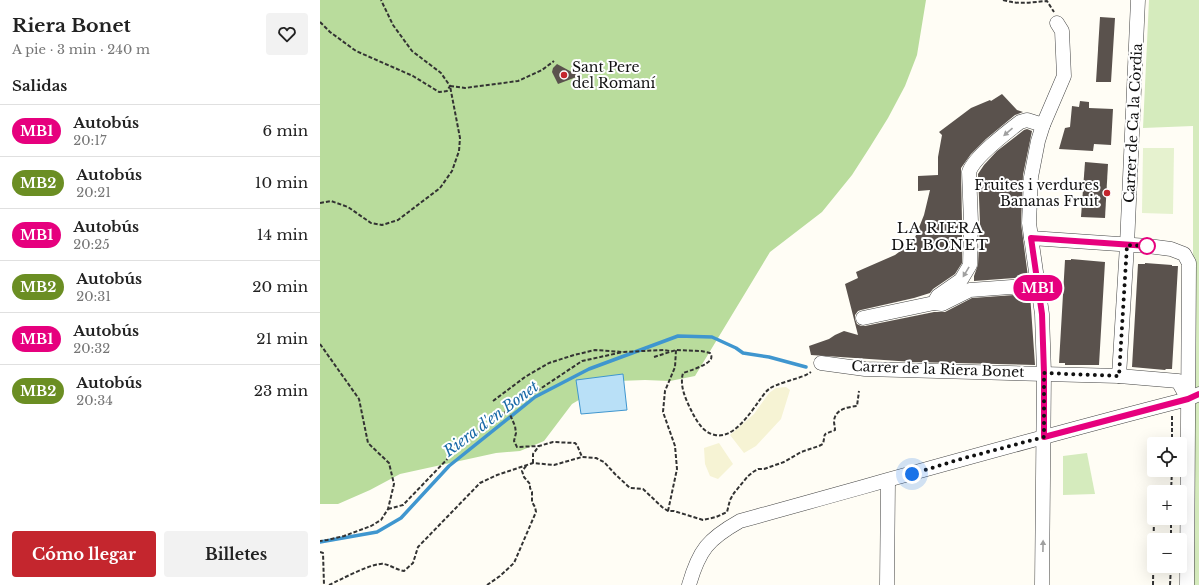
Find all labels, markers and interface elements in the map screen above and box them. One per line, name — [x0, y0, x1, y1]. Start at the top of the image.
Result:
button: heart — [266, 13, 308, 55]
text: Riera Bonet — [12, 14, 131, 37]
text: A pie · 3 min · 240 m — [12, 41, 150, 58]
street label: Carrer de Ca la Còrdia — [1120, 42, 1146, 203]
place label: Sant Pere del Romaní — [572, 58, 656, 92]
marker: Sant Pere del Romaní — [559, 70, 569, 80]
text: Salidas — [12, 76, 67, 95]
text: Autobús — [73, 113, 139, 132]
text: 6 min — [263, 121, 308, 140]
text: MB1 — [20, 122, 53, 140]
one-way arrow — [1003, 127, 1013, 136]
text: 20:17 — [73, 132, 107, 149]
text: Autobús — [76, 165, 142, 184]
text: 10 min — [255, 173, 308, 192]
text: MB2 — [20, 174, 56, 192]
place label: Fruites i verdures Bananas Fruit — [974, 176, 1100, 210]
text: 20:21 — [76, 184, 111, 201]
marker: Fruites i verdures Bananas Fruit — [1102, 188, 1112, 198]
text: Autobús — [73, 217, 139, 236]
district label: LA RIERA DE BONET — [891, 218, 989, 254]
text: 14 min — [257, 225, 308, 244]
text: MB1 — [20, 226, 53, 244]
text: 20:25 — [73, 236, 110, 253]
unlabelled marker — [1138, 237, 1156, 255]
one-way arrow — [962, 267, 970, 277]
text: Autobús — [76, 269, 142, 288]
line badge: MB1 — [1015, 275, 1061, 301]
text: 20 min — [252, 277, 308, 296]
text: MB2 — [20, 278, 56, 296]
text: MB1 — [1021, 279, 1055, 297]
text: 20:31 — [76, 288, 111, 305]
text: Autobús — [73, 321, 139, 340]
text: 21 min — [256, 329, 308, 348]
text: MB1 — [20, 330, 53, 348]
text: 20:32 — [73, 340, 110, 357]
street label: Carrer de la Riera Bonet — [851, 357, 1026, 381]
text: Autobús — [76, 373, 142, 392]
water label: Riera d'en Bonet — [439, 376, 542, 461]
text: 23 min — [254, 381, 308, 400]
text: MB2 — [20, 382, 56, 400]
text: 20:34 — [76, 392, 113, 409]
map controls — [1147, 437, 1187, 573]
button: locate — [1147, 437, 1187, 477]
your location — [902, 464, 922, 484]
button: + — [1147, 485, 1187, 525]
button: Cómo llegar — [12, 531, 156, 577]
button: Billetes — [164, 531, 308, 577]
button: − — [1147, 533, 1187, 573]
one-way arrow — [1040, 539, 1046, 552]

